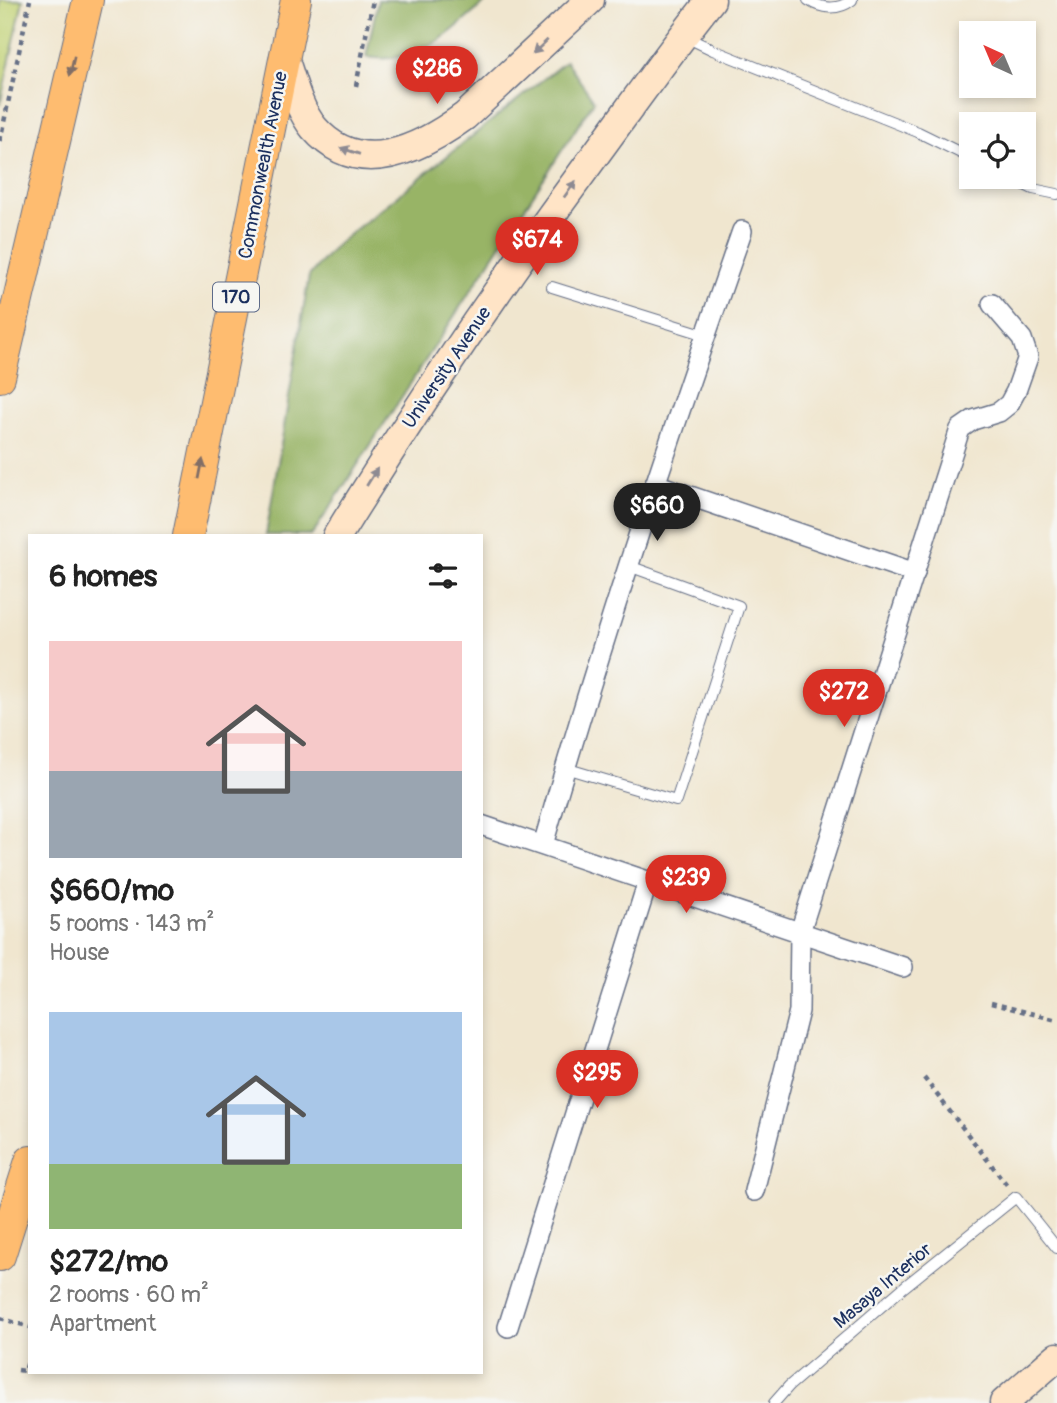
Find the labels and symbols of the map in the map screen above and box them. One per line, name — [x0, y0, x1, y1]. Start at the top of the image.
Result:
north arrow — [959, 21, 1036, 98]
one-way arrow — [531, 39, 549, 55]
pin: $286 — [396, 46, 478, 106]
one-way arrow — [66, 56, 77, 78]
street label: Commonwealth Avenue — [233, 69, 293, 261]
one-way arrow — [340, 145, 361, 156]
one-way arrow — [563, 180, 577, 198]
pin: $674 — [496, 218, 578, 277]
road number: 170 — [213, 282, 259, 312]
street label: University Avenue — [397, 301, 497, 433]
one-way arrow — [196, 458, 207, 480]
one-way arrow — [366, 468, 379, 487]
pin: $660 — [616, 484, 698, 543]
pin: $272 — [803, 670, 885, 729]
pin: $239 — [645, 856, 727, 915]
pin: $295 — [556, 1050, 638, 1110]
street label: Masaya Interior — [829, 1238, 937, 1334]

